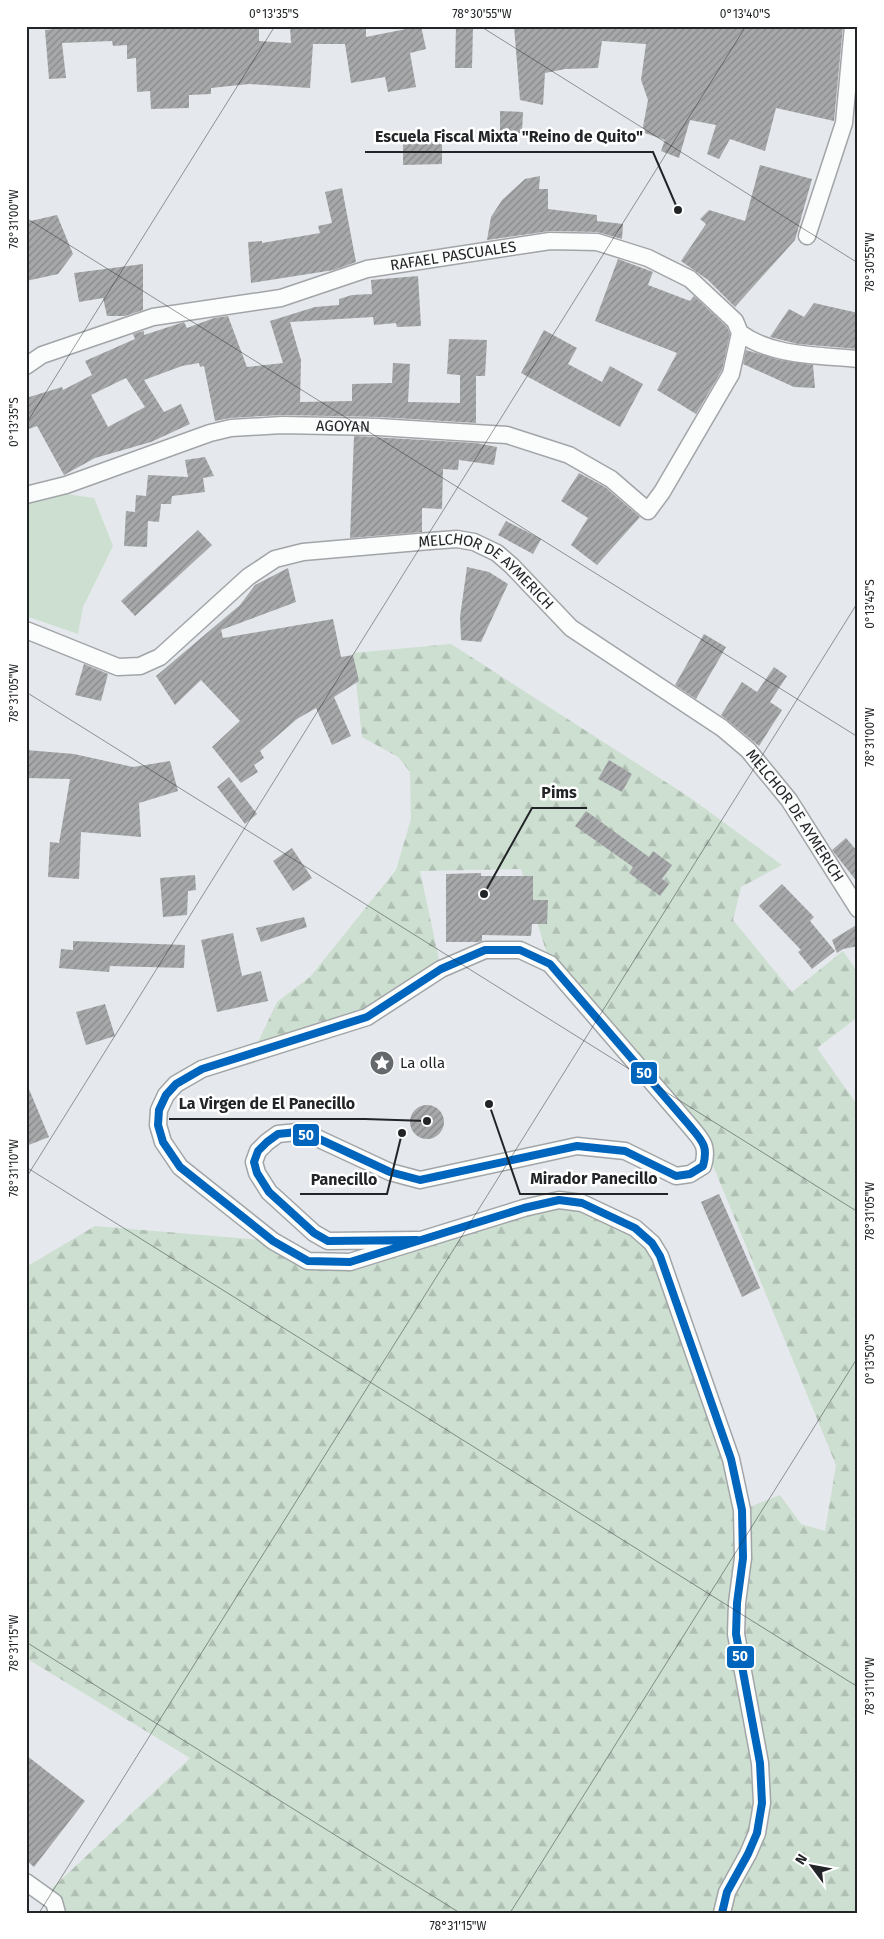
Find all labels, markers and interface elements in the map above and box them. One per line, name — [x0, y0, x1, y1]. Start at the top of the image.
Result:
text: 0°13'35"S — [249, 7, 299, 21]
text: 78°30'55"W — [452, 7, 512, 21]
text: 0°13'40"S — [720, 7, 771, 21]
callout: Escuela Fiscal Mixta "Reino de Quito" — [365, 121, 653, 152]
text: Escuela Fiscal Mixta "Reino de Quito" — [375, 127, 643, 146]
text: 78°31'00"W — [7, 189, 21, 249]
text: 78°30'55"W — [863, 232, 877, 292]
street label: RAFAEL PASCUALES — [389, 237, 517, 274]
text: 0°13'35"S — [7, 397, 21, 447]
street label: AGOYAN — [316, 417, 370, 436]
street label: MELCHOR DE AYMERICH — [417, 529, 557, 613]
text: 0°13'45"S — [863, 579, 877, 629]
text: 78°31'05"W — [7, 664, 21, 722]
text: 78°31'00"W — [863, 707, 877, 767]
street label: MELCHOR DE AYMERICH — [742, 746, 847, 885]
callout: Pims — [532, 777, 587, 808]
text: Pims — [541, 783, 577, 802]
place icon: La olla — [369, 1050, 395, 1076]
place label: La olla — [400, 1054, 445, 1072]
line badge: 50 — [630, 1061, 658, 1085]
text: 50 — [636, 1065, 652, 1082]
callout: La Virgen de El Panecillo — [169, 1088, 365, 1119]
text: La Virgen de El Panecillo — [179, 1094, 355, 1113]
line badge: 50 — [292, 1123, 320, 1147]
text: 50 — [298, 1127, 314, 1144]
text: 78°31'10"W — [7, 1139, 21, 1197]
callout: Panecillo — [300, 1163, 387, 1194]
callout: Mirador Panecillo — [520, 1163, 668, 1194]
text: Mirador Panecillo — [530, 1169, 658, 1188]
text: Panecillo — [311, 1170, 377, 1189]
text: 78°31'05"W — [863, 1182, 877, 1240]
text: 0°13'50"S — [863, 1333, 877, 1384]
text: 78°31'15"W — [7, 1614, 21, 1672]
line badge: 50 — [726, 1645, 755, 1669]
text: 50 — [732, 1648, 748, 1665]
text: 78°31'10"W — [863, 1657, 877, 1715]
north arrow — [786, 1842, 836, 1892]
text: N — [792, 1851, 811, 1868]
text: 78°31'15"W — [429, 1919, 487, 1933]

